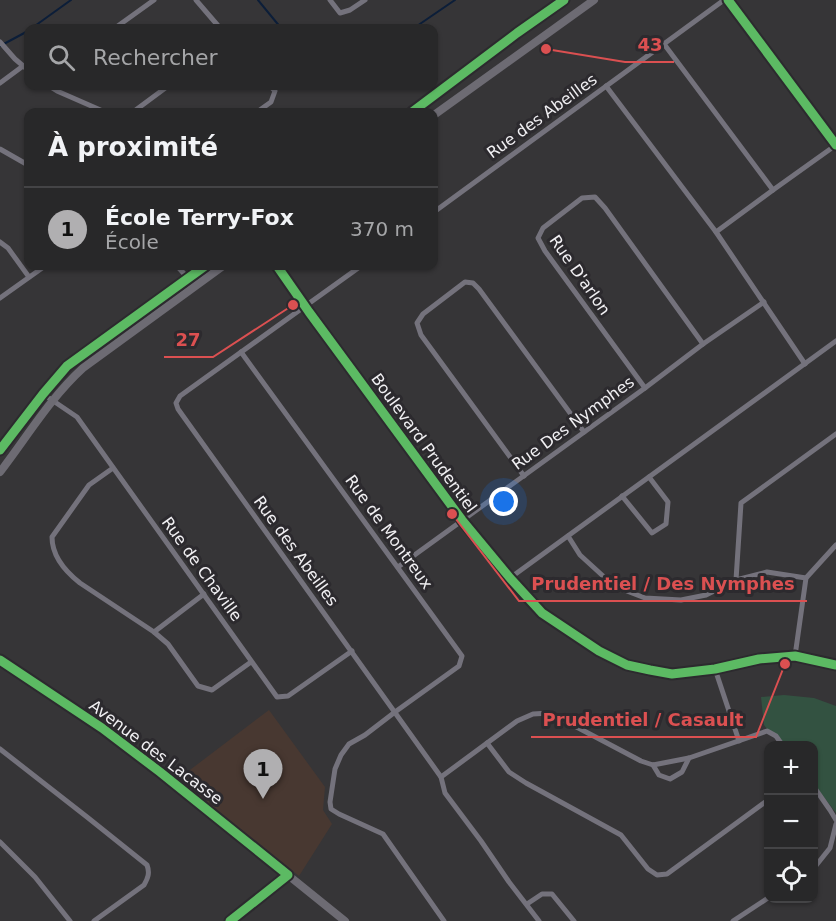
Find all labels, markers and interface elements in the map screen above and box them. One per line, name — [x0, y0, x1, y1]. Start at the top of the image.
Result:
search box — [24, 24, 438, 90]
callout: 43 — [625, 26, 674, 62]
text: 43 — [637, 34, 663, 55]
icon: search — [45, 41, 78, 74]
text: Rechercher — [93, 45, 218, 70]
street label: Rue des Abeilles — [483, 70, 601, 162]
text: À proximité — [48, 132, 218, 162]
text: École Terry-Fox — [105, 205, 294, 230]
text: 1 — [61, 217, 74, 241]
text: 370 m — [350, 217, 414, 241]
text: École — [105, 230, 159, 254]
street label: Rue D'arlon — [546, 231, 614, 319]
callout: 27 — [164, 321, 213, 357]
text: 27 — [175, 329, 201, 350]
street label: Boulevard Prudentiel — [367, 370, 481, 516]
street label: Rue Des Nymphes — [508, 372, 638, 474]
street label: Rue de Montreux — [341, 471, 437, 593]
your location — [489, 487, 518, 516]
street label: Rue des Abeilles — [250, 492, 342, 610]
street label: Rue de Chaville — [158, 513, 246, 625]
callout: Prudentiel / Des Nymphes — [519, 565, 807, 601]
text: Prudentiel / Des Nymphes — [531, 573, 795, 594]
street label: Avenue des Lacasse — [86, 696, 226, 808]
callout: Prudentiel / Casault — [531, 701, 756, 737]
text: Prudentiel / Casault — [543, 709, 744, 730]
map controls — [764, 741, 818, 903]
button: + — [764, 741, 818, 795]
pin: 1 — [244, 750, 282, 799]
button: − — [764, 795, 818, 849]
button: locate — [764, 849, 818, 903]

